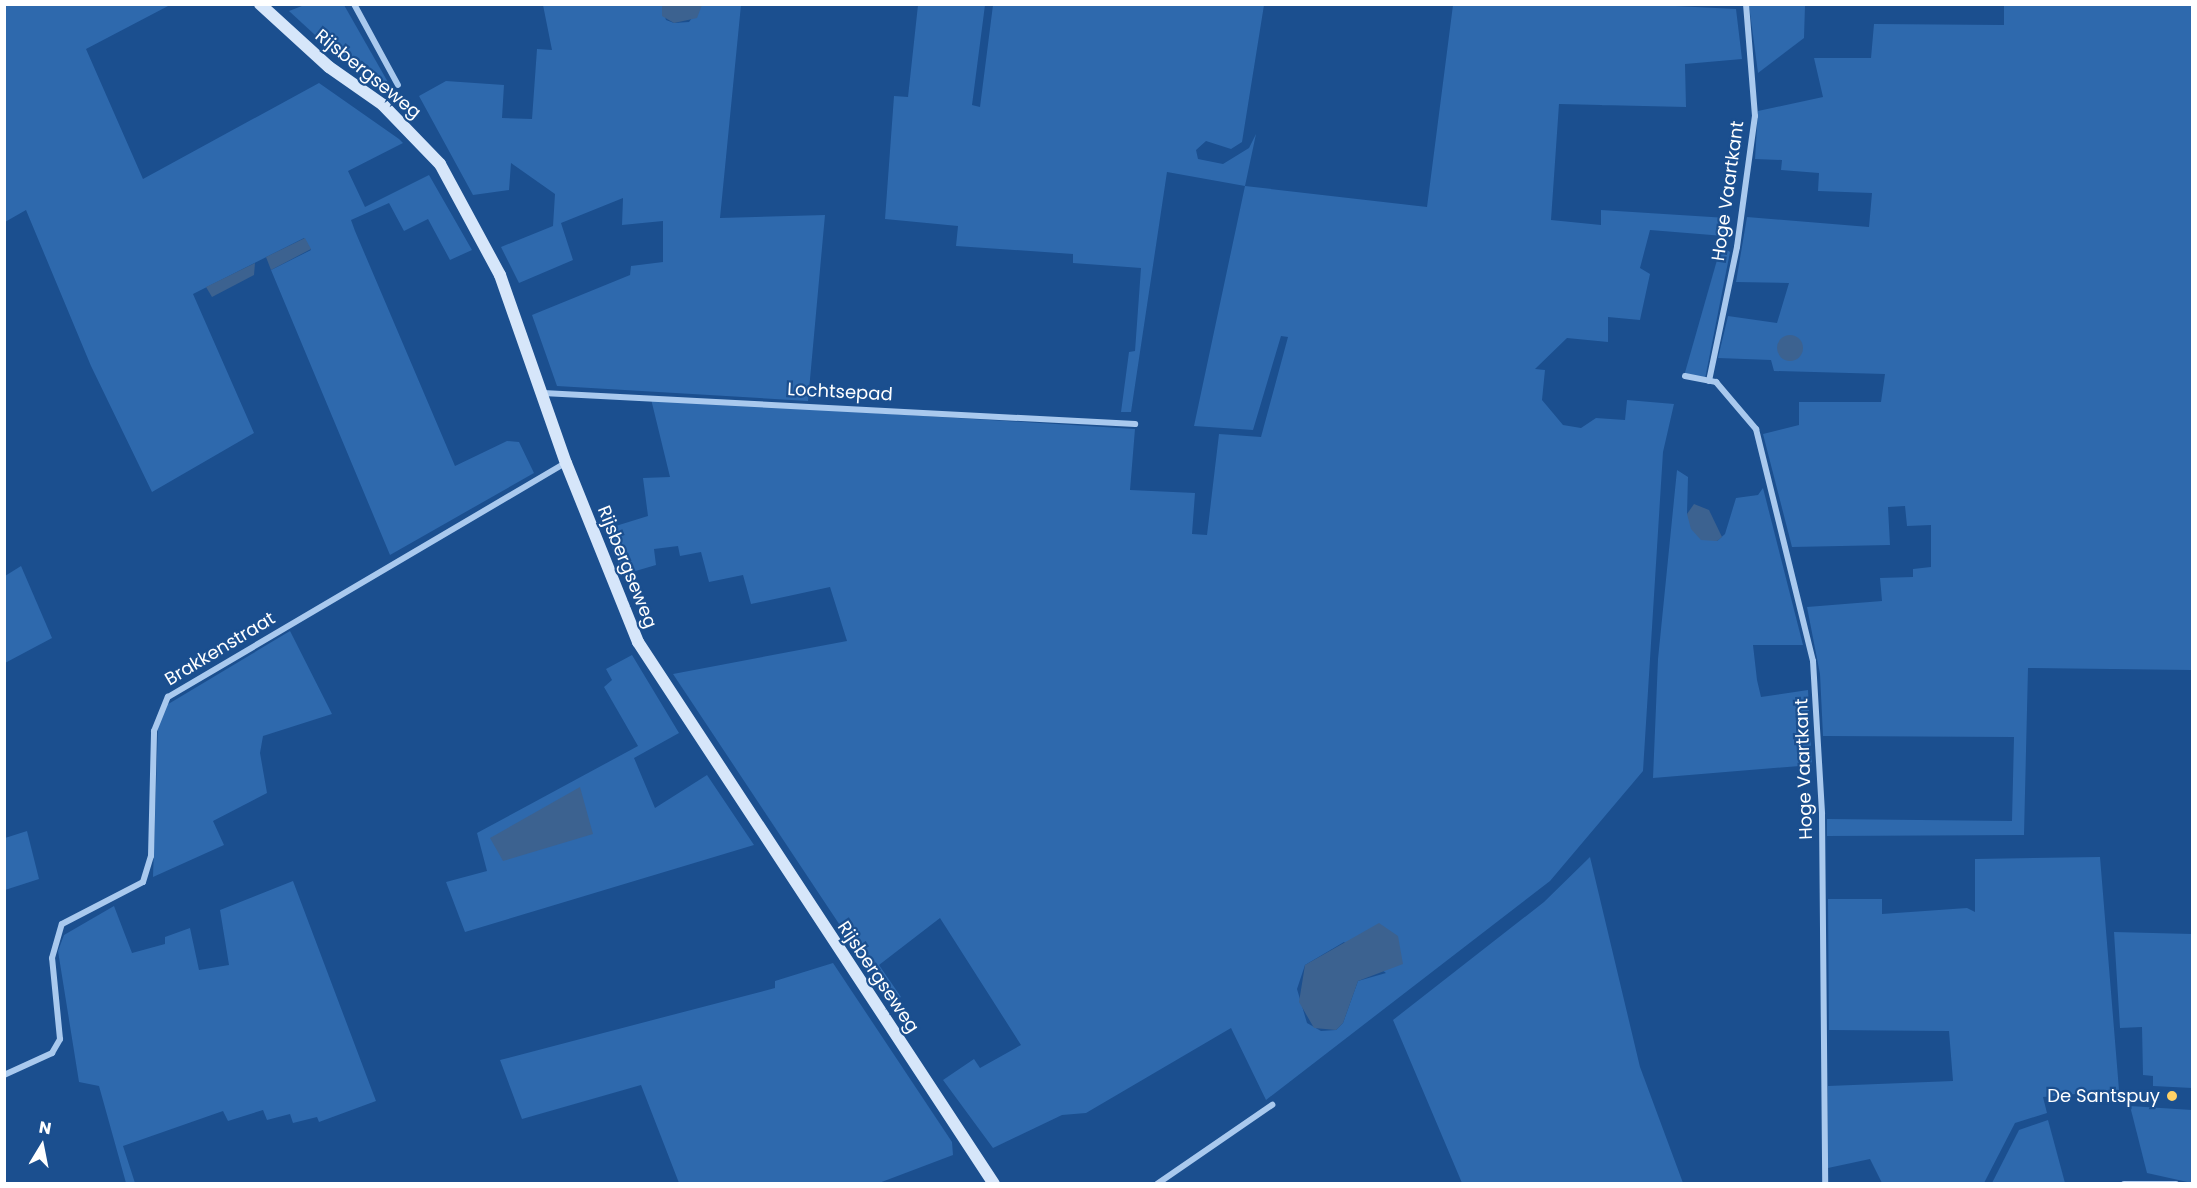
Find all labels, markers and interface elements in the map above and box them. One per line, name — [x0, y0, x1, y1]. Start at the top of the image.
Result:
street label: Rijsbergseweg — [311, 25, 425, 123]
street label: Hoge Vaartkant — [1707, 119, 1749, 263]
street label: Lochtsepad — [787, 378, 893, 406]
street label: Rijsbergseweg — [593, 503, 661, 631]
street label: Brakkenstraat — [161, 608, 279, 690]
street label: Hoge Vaartkant — [1791, 698, 1817, 840]
street label: Rijsbergseweg — [833, 917, 923, 1037]
place label: De Santspuy — [2047, 1085, 2160, 1107]
marker: De Santspuy — [2165, 1089, 2179, 1103]
text: N — [37, 1115, 53, 1140]
north arrow — [12, 1116, 72, 1176]

